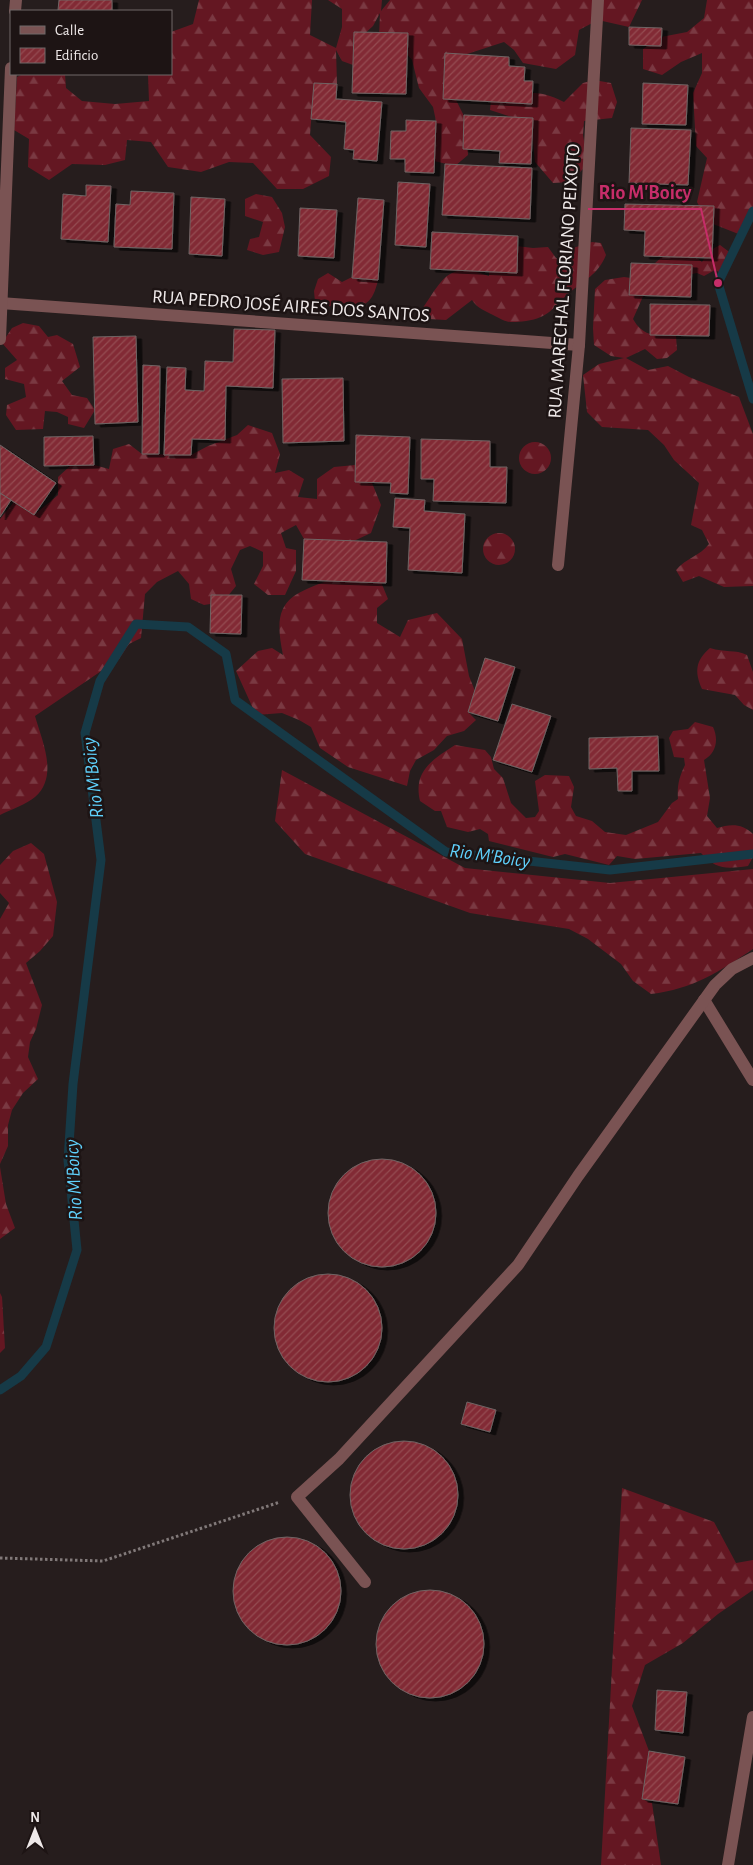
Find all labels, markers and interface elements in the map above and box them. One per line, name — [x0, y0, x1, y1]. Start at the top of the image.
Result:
legend — [10, 10, 172, 75]
text: Calle — [55, 23, 84, 38]
text: Edificio — [55, 48, 98, 63]
street label: RUA MARECHAL FLORIANO PEIXOTO — [545, 143, 584, 419]
callout: Rio M'Boicy — [588, 174, 701, 209]
text: Rio M'Boicy — [598, 183, 692, 203]
street label: RUA PEDRO JOSÉ AIRES DOS SANTOS — [151, 285, 430, 326]
water label: Rio M'Boicy — [79, 736, 107, 819]
water label: Rio M'Boicy — [448, 840, 532, 872]
water label: Rio M'Boicy — [62, 1138, 86, 1221]
north arrow — [10, 1805, 60, 1855]
text: N — [30, 1811, 40, 1825]

